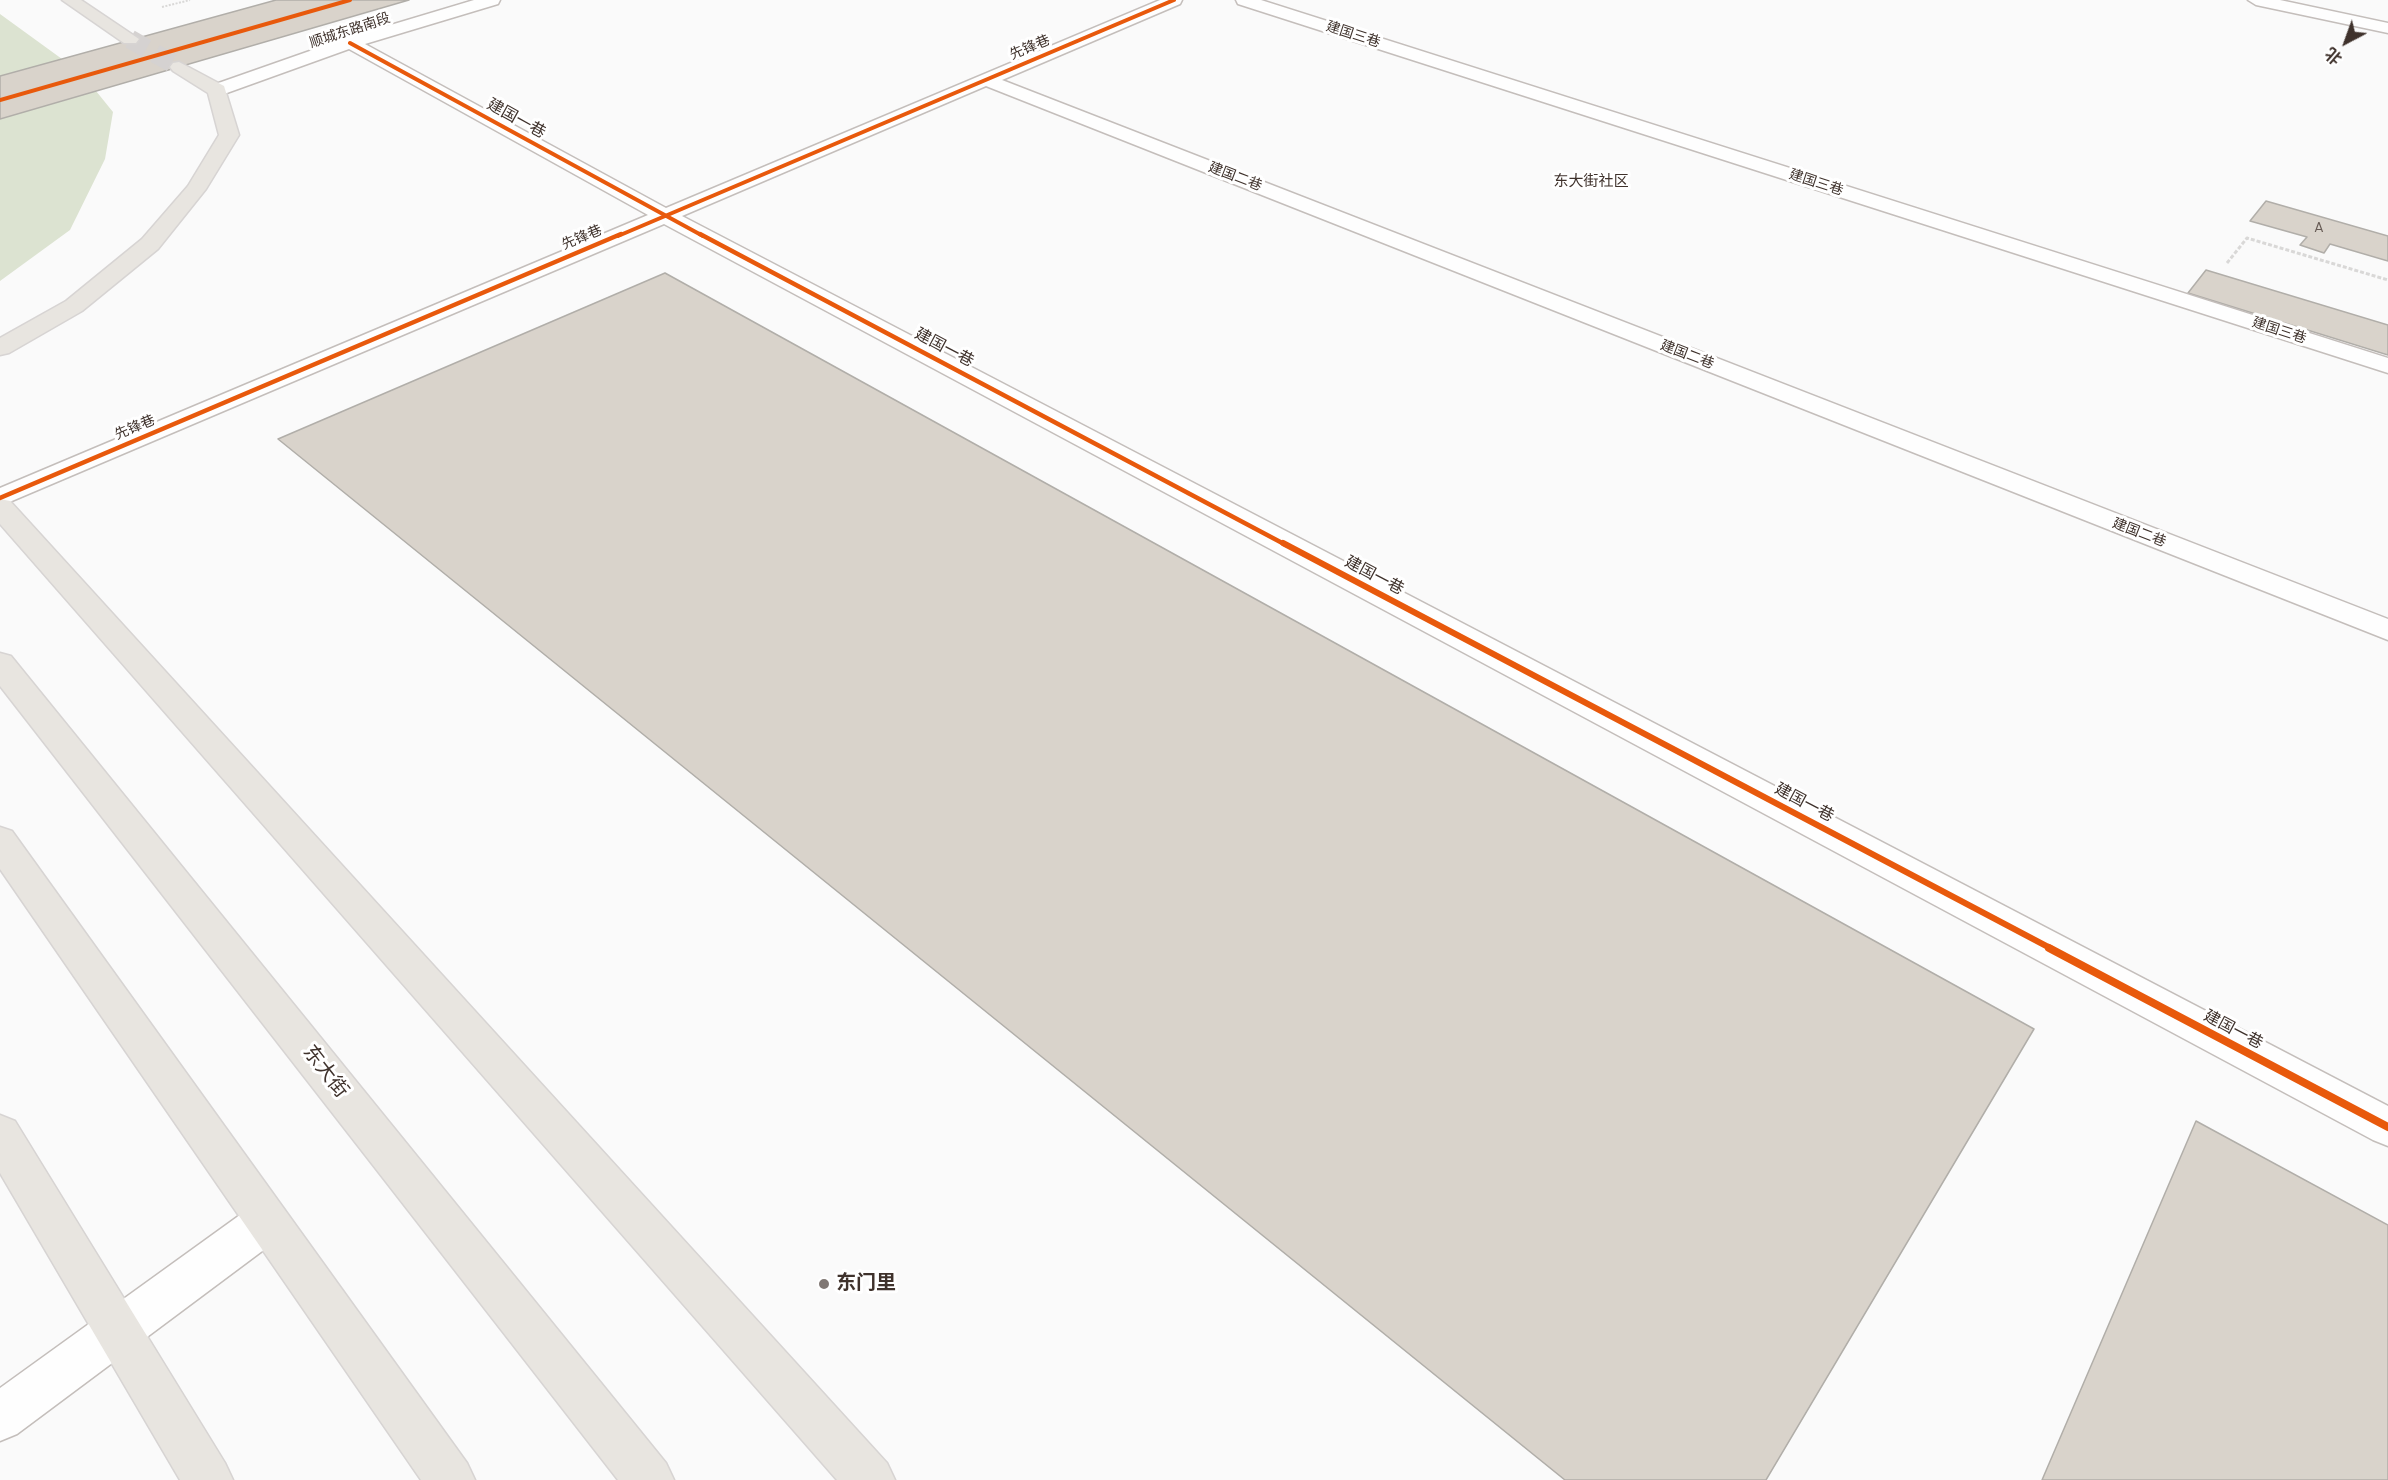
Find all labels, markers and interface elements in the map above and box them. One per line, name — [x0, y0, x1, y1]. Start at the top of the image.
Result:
street label: 顺城东路南段 — [307, 10, 393, 52]
north arrow — [2316, 12, 2376, 72]
street label: 建国三巷 — [1324, 18, 1382, 52]
street label: 先锋巷 — [1007, 32, 1053, 64]
text: 北 — [2321, 43, 2347, 69]
street label: 建国一巷 — [483, 95, 549, 143]
street label: 建国二巷 — [1206, 159, 1264, 195]
street label: 建国三巷 — [1787, 166, 1845, 200]
district label: 东大街社区 — [1554, 173, 1628, 191]
house number: A — [2314, 220, 2324, 236]
street label: 先锋巷 — [559, 222, 605, 254]
street label: 建国三巷 — [2250, 314, 2308, 348]
street label: 建国一巷 — [911, 325, 977, 371]
street label: 建国二巷 — [1658, 337, 1716, 373]
street label: 先锋巷 — [112, 412, 158, 444]
street label: 建国二巷 — [2110, 515, 2168, 551]
street label: 建国一巷 — [1341, 553, 1407, 599]
street label: 建国一巷 — [1771, 780, 1837, 826]
street label: 建国一巷 — [2200, 1007, 2266, 1053]
street label: 东大街 — [297, 1041, 353, 1103]
place label: 东门里 — [836, 1272, 896, 1296]
marker: 东门里 — [817, 1277, 831, 1291]

